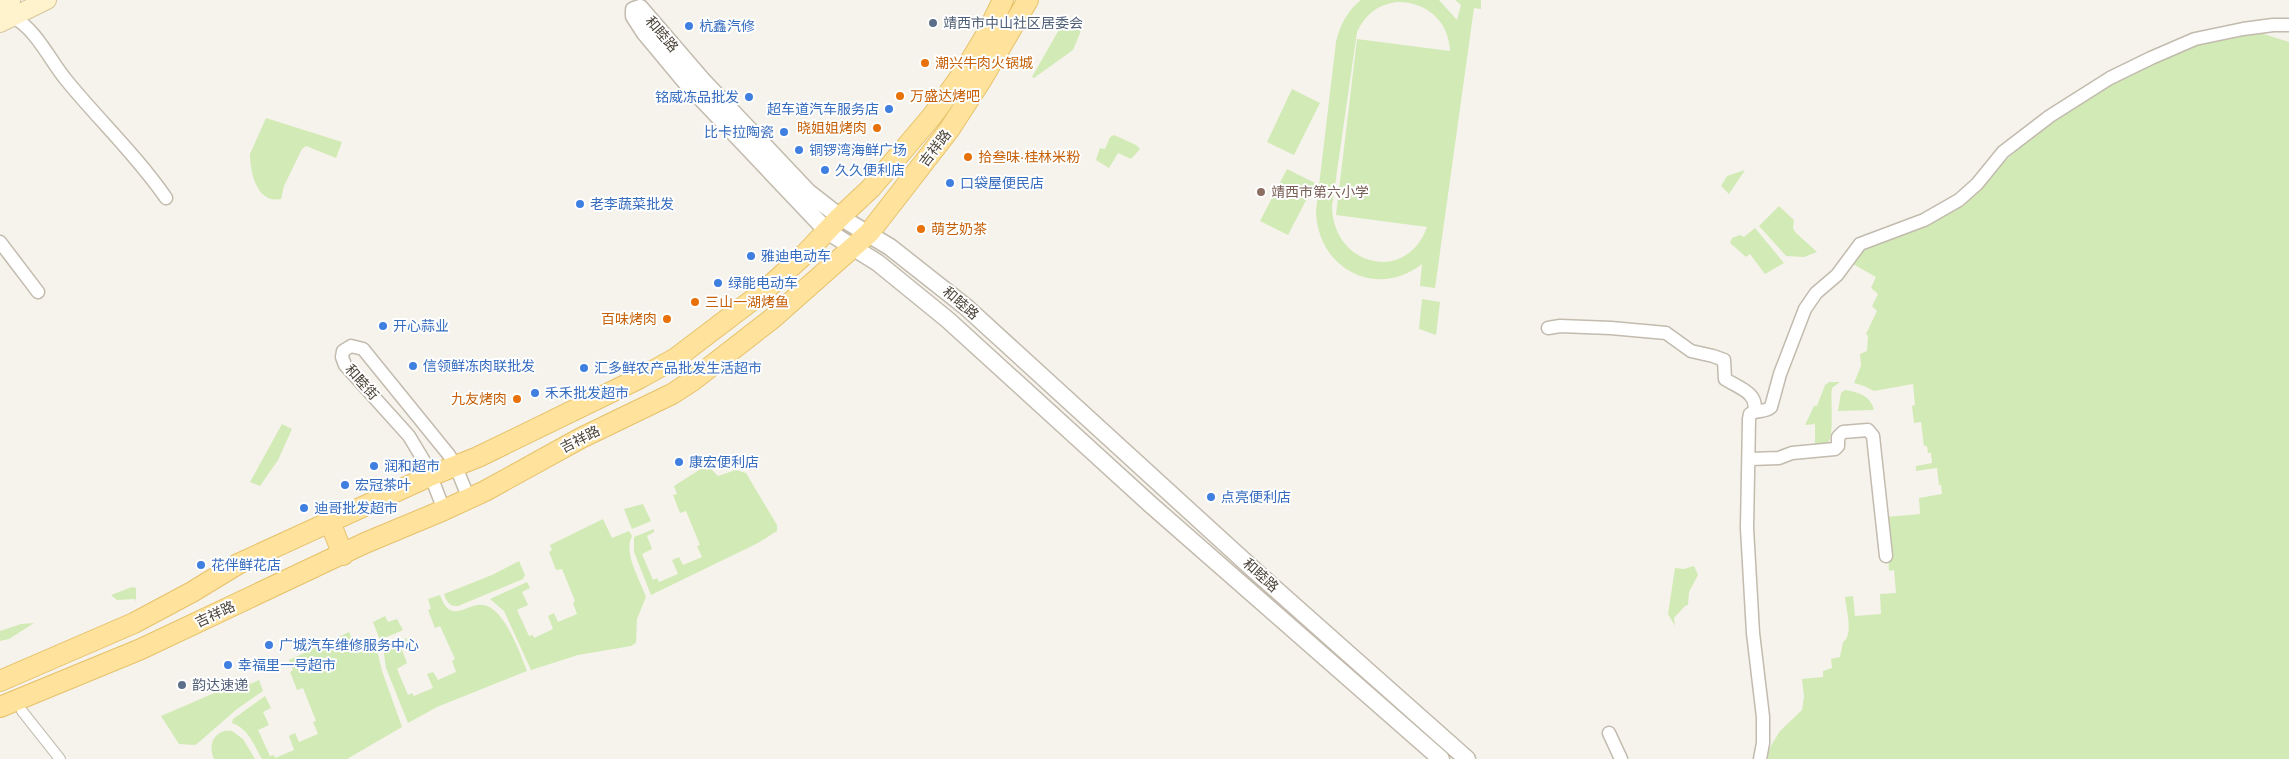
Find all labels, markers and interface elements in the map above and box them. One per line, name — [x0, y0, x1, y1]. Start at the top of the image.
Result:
street label: 和睦路 — [641, 11, 683, 57]
place label: 靖西市中山社区居委会 — [943, 13, 1083, 33]
place label: 杭鑫汽修 — [699, 16, 755, 36]
marker: 靖西市中山社区居委会 — [927, 17, 939, 29]
marker: 杭鑫汽修 — [683, 20, 695, 32]
place label: 潮兴牛肉火锅城 — [935, 53, 1033, 73]
marker: 潮兴牛肉火锅城 — [919, 57, 931, 69]
place label: 万盛达烤吧 — [910, 86, 980, 106]
place label: 铭威冻品批发 — [655, 87, 739, 107]
marker: 万盛达烤吧 — [894, 90, 906, 102]
marker: 铭威冻品批发 — [743, 91, 755, 103]
place label: 超车道汽车服务店 — [767, 99, 879, 119]
marker: 超车道汽车服务店 — [883, 103, 895, 115]
place label: 晓姐姐烤肉 — [797, 118, 867, 138]
place label: 比卡拉陶瓷 — [704, 122, 774, 142]
marker: 晓姐姐烤肉 — [871, 122, 883, 134]
street label: 吉祥路 — [914, 125, 956, 171]
marker: 比卡拉陶瓷 — [778, 126, 790, 138]
place label: 铜锣湾海鲜广场 — [809, 140, 907, 160]
marker: 铜锣湾海鲜广场 — [793, 144, 805, 156]
place label: 拾叁味·桂林米粉 — [978, 147, 1080, 167]
marker: 拾叁味·桂林米粉 — [962, 151, 974, 163]
place label: 久久便利店 — [835, 160, 905, 180]
marker: 久久便利店 — [819, 164, 831, 176]
place label: 口袋屋便民店 — [960, 173, 1044, 193]
marker: 口袋屋便民店 — [944, 177, 956, 189]
place label: 靖西市第六小学 — [1271, 182, 1369, 202]
marker: 靖西市第六小学 — [1255, 186, 1267, 198]
place label: 老李蔬菜批发 — [590, 194, 674, 214]
marker: 老李蔬菜批发 — [574, 198, 586, 210]
place label: 萌艺奶茶 — [931, 219, 987, 239]
marker: 萌艺奶茶 — [915, 223, 927, 235]
place label: 雅迪电动车 — [761, 246, 831, 266]
marker: 雅迪电动车 — [745, 250, 757, 262]
place label: 绿能电动车 — [728, 273, 798, 293]
marker: 绿能电动车 — [712, 277, 724, 289]
street label: 和睦路 — [939, 282, 983, 324]
place label: 三山一湖烤鱼 — [705, 292, 789, 312]
marker: 三山一湖烤鱼 — [689, 296, 701, 308]
place label: 百味烤肉 — [601, 309, 657, 329]
marker: 百味烤肉 — [661, 313, 673, 325]
place label: 开心蒜业 — [393, 316, 449, 336]
marker: 开心蒜业 — [377, 320, 389, 332]
place label: 信领鲜冻肉联批发 — [423, 356, 535, 376]
place label: 汇多鲜农产品批发生活超市 — [594, 358, 762, 378]
street label: 和睦街 — [341, 360, 383, 404]
marker: 信领鲜冻肉联批发 — [407, 360, 419, 372]
marker: 汇多鲜农产品批发生活超市 — [578, 362, 590, 374]
place label: 禾禾批发超市 — [545, 383, 629, 403]
marker: 禾禾批发超市 — [529, 387, 541, 399]
place label: 九友烤肉 — [451, 389, 507, 409]
marker: 九友烤肉 — [511, 393, 523, 405]
street label: 吉祥路 — [557, 421, 603, 457]
place label: 康宏便利店 — [689, 452, 759, 472]
place label: 润和超市 — [384, 456, 440, 476]
marker: 康宏便利店 — [673, 456, 685, 468]
marker: 润和超市 — [368, 460, 380, 472]
place label: 宏冠茶叶 — [355, 475, 411, 495]
marker: 宏冠茶叶 — [339, 479, 351, 491]
place label: 点亮便利店 — [1221, 487, 1291, 507]
marker: 点亮便利店 — [1205, 491, 1217, 503]
place label: 迪哥批发超市 — [314, 498, 398, 518]
marker: 迪哥批发超市 — [298, 502, 310, 514]
street label: 和睦路 — [1239, 554, 1283, 596]
place label: 花伴鲜花店 — [211, 555, 281, 575]
marker: 花伴鲜花店 — [195, 559, 207, 571]
street label: 吉祥路 — [192, 596, 238, 632]
place label: 广城汽车维修服务中心 — [279, 635, 419, 655]
marker: 广城汽车维修服务中心 — [263, 639, 275, 651]
place label: 幸福里一号超市 — [238, 655, 336, 675]
marker: 幸福里一号超市 — [222, 659, 234, 671]
place label: 韵达速递 — [192, 675, 248, 695]
marker: 韵达速递 — [176, 679, 188, 691]

